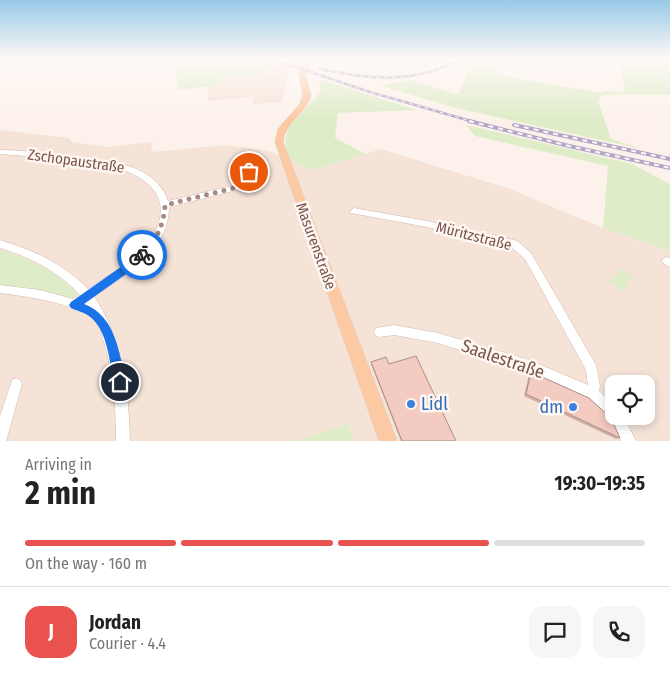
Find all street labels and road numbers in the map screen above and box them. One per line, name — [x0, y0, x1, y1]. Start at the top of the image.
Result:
street label: Zschopaustraße — [27, 145, 125, 177]
street label: Masurenstraße — [292, 200, 340, 292]
street label: Müritzstraße — [434, 218, 514, 254]
street label: Saalestraße — [459, 335, 548, 384]

